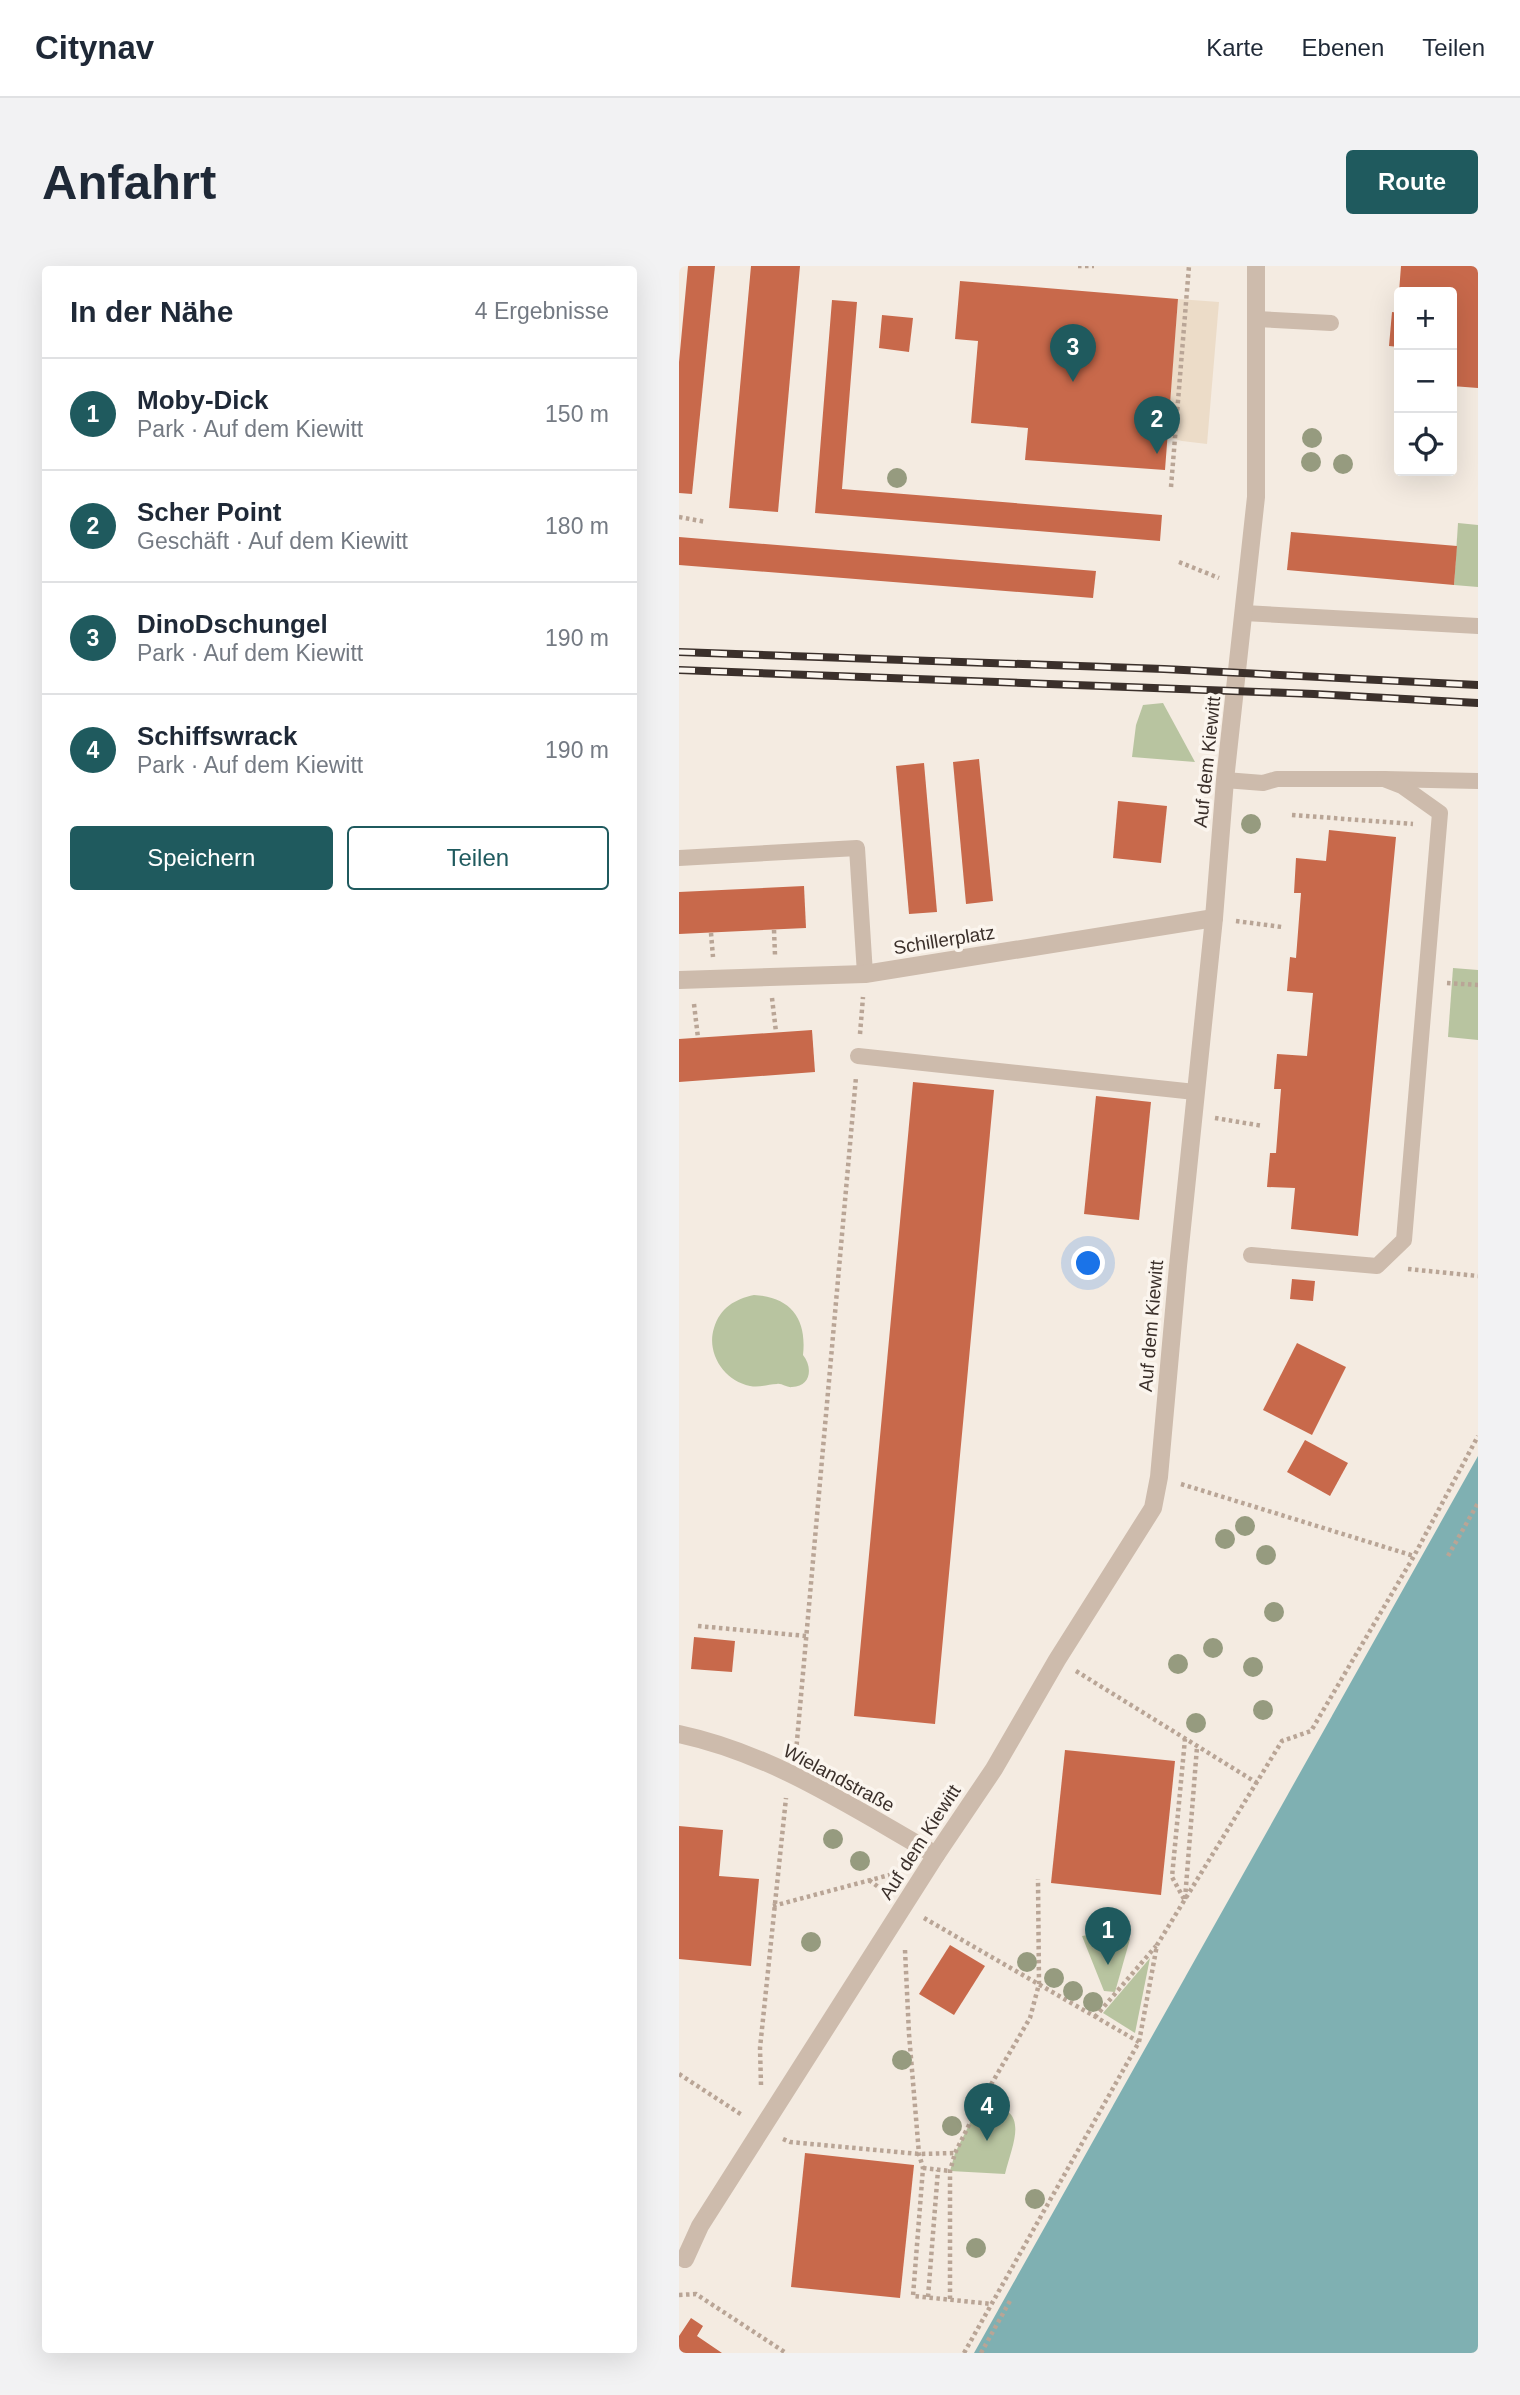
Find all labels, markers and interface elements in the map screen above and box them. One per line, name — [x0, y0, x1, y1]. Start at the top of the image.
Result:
text: Citynav — [35, 29, 154, 66]
text: Karte — [1206, 34, 1264, 61]
text: Ebenen — [1302, 34, 1384, 61]
text: Teilen — [1422, 34, 1485, 61]
button: Route — [1346, 150, 1478, 214]
text: Anfahrt — [42, 155, 216, 209]
map controls — [1394, 287, 1457, 476]
button: + — [1394, 287, 1457, 350]
text: In der Nähe — [70, 295, 233, 328]
text: 4 Ergebnisse — [475, 298, 609, 324]
pin: 3 — [1050, 324, 1096, 382]
button: − — [1394, 350, 1457, 413]
text: Moby-Dick — [137, 385, 268, 415]
pin: 2 — [1134, 396, 1180, 454]
text: 1 — [87, 401, 99, 427]
text: 150 m — [545, 401, 609, 427]
button: locate — [1394, 413, 1457, 476]
text: Park · Auf dem Kiewitt — [137, 416, 363, 442]
text: Scher Point — [137, 497, 281, 527]
text: 2 — [87, 513, 99, 539]
text: 180 m — [545, 513, 609, 539]
text: Geschäft · Auf dem Kiewitt — [137, 528, 408, 554]
text: DinoDschungel — [137, 609, 328, 639]
text: 3 — [87, 625, 99, 651]
text: 190 m — [545, 625, 609, 651]
text: Park · Auf dem Kiewitt — [137, 640, 363, 666]
street label: Auf dem Kiewitt — [1190, 695, 1224, 829]
text: Schiffswrack — [137, 721, 297, 751]
text: 4 — [87, 737, 99, 763]
text: 190 m — [545, 737, 609, 763]
text: Park · Auf dem Kiewitt — [137, 752, 363, 778]
button: Speichern — [70, 826, 333, 890]
button: Teilen — [347, 826, 609, 890]
street label: Schillerplatz — [892, 922, 996, 958]
your location — [1071, 1246, 1105, 1280]
street label: Auf dem Kiewitt — [1135, 1259, 1167, 1393]
street label: Wielandstraße — [780, 1740, 898, 1816]
street label: Auf dem Kiewitt — [875, 1780, 965, 1903]
pin: 1 — [1085, 1907, 1131, 1965]
pin: 4 — [964, 2083, 1010, 2141]

